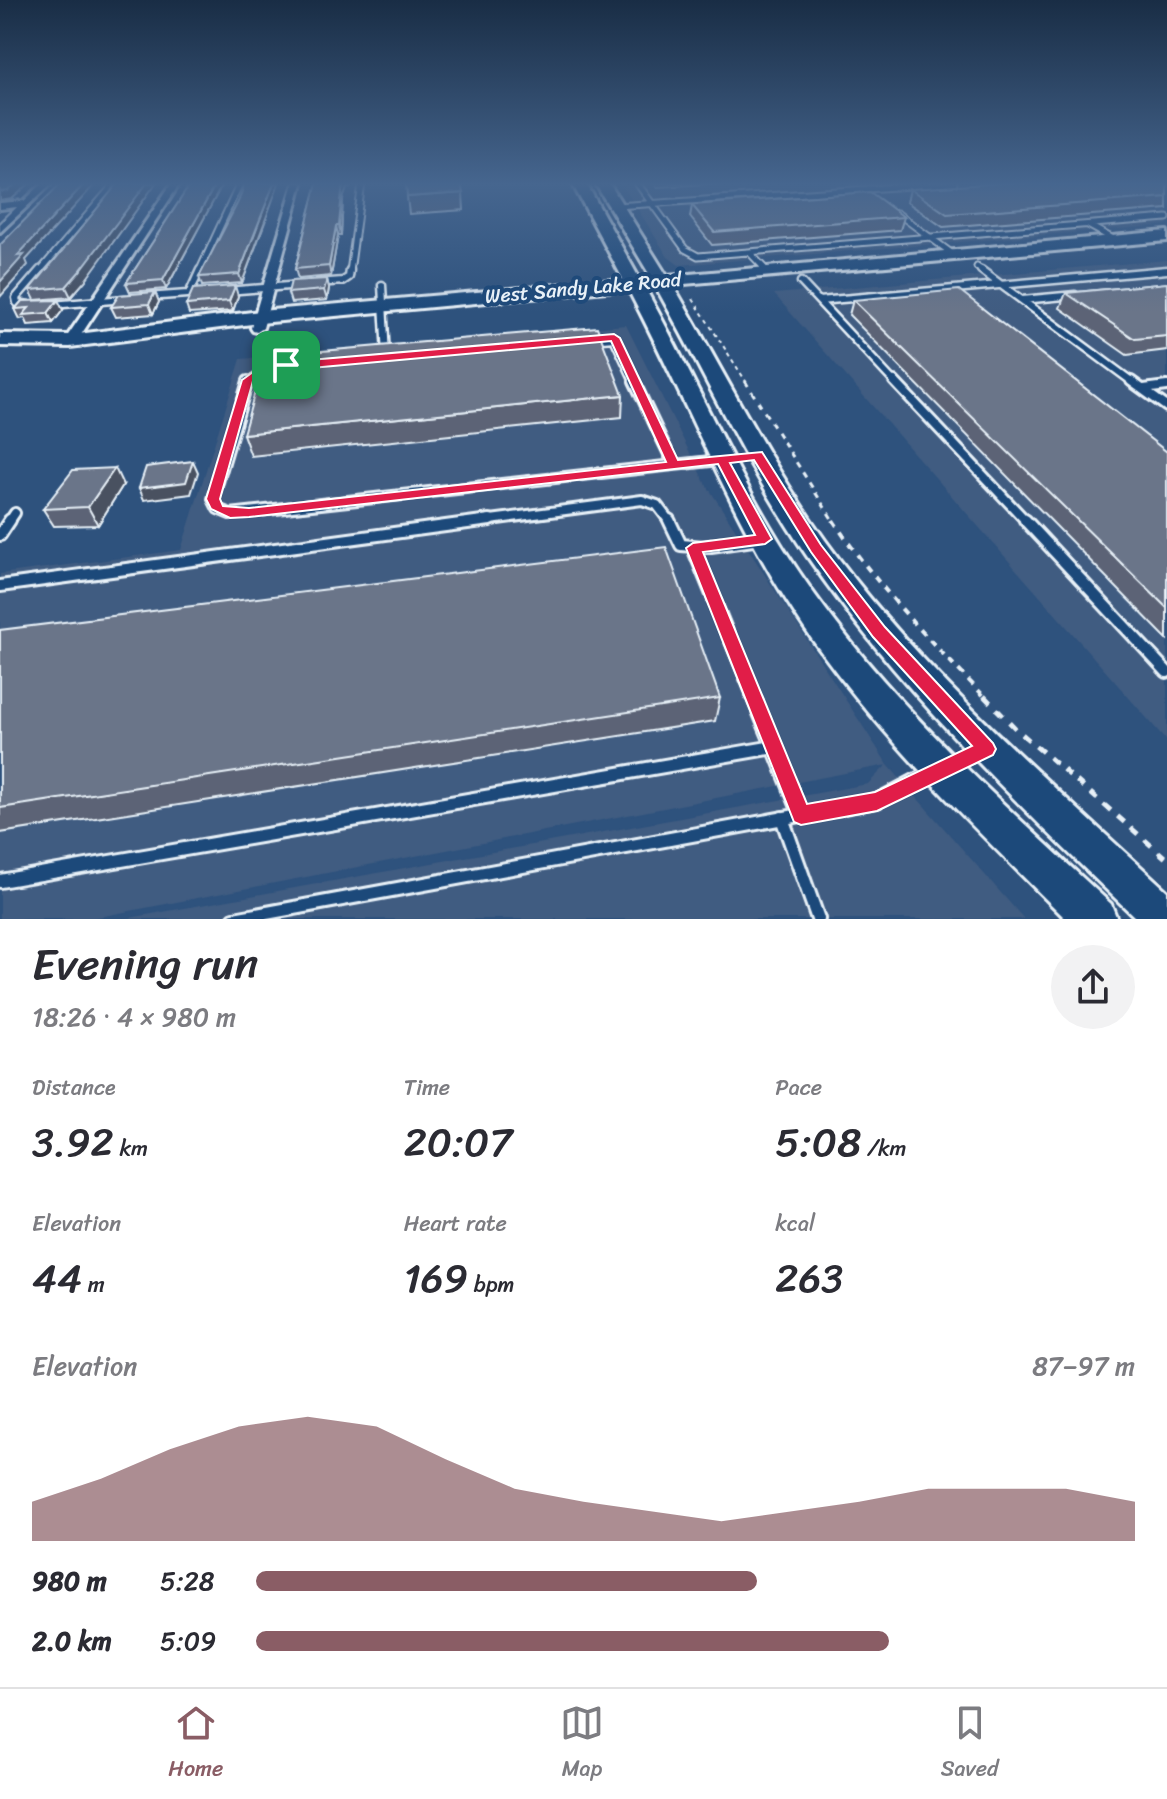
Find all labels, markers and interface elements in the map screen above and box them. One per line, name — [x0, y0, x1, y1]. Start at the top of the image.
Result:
street label: West Sandy Lake Road — [484, 262, 684, 314]
pin — [252, 331, 320, 399]
icon: arrive — [264, 343, 308, 387]
text: Evening run — [32, 925, 258, 1003]
button: share — [1051, 945, 1135, 1029]
text: 18:26 · 4 × 980 m — [32, 994, 236, 1040]
text: Distance — [32, 1068, 116, 1107]
text: Time — [404, 1068, 450, 1107]
text: Pace — [775, 1068, 822, 1107]
text: 3.92 — [32, 1107, 114, 1178]
text: 20:07 — [404, 1107, 512, 1178]
text: 5:08 — [775, 1107, 861, 1178]
text: km — [114, 1129, 148, 1168]
text: /km — [861, 1129, 906, 1168]
text: Elevation — [32, 1204, 121, 1243]
text: Heart rate — [404, 1204, 507, 1243]
text: kcal — [775, 1204, 815, 1243]
text: 44 — [32, 1243, 82, 1314]
text: 169 — [404, 1243, 468, 1314]
text: 263 — [775, 1243, 843, 1314]
text: m — [82, 1265, 105, 1304]
text: bpm — [468, 1265, 514, 1304]
text: Elevation — [32, 1343, 137, 1389]
text: 87–97 m — [1032, 1343, 1135, 1389]
text: 980 m — [32, 1558, 107, 1604]
text: 5:28 — [160, 1558, 214, 1604]
text: 2.0 km — [32, 1618, 112, 1664]
text: 5:09 — [160, 1618, 216, 1664]
tab: Home — [168, 1701, 223, 1788]
tab: Map — [560, 1701, 604, 1788]
tab: Saved — [941, 1701, 999, 1788]

